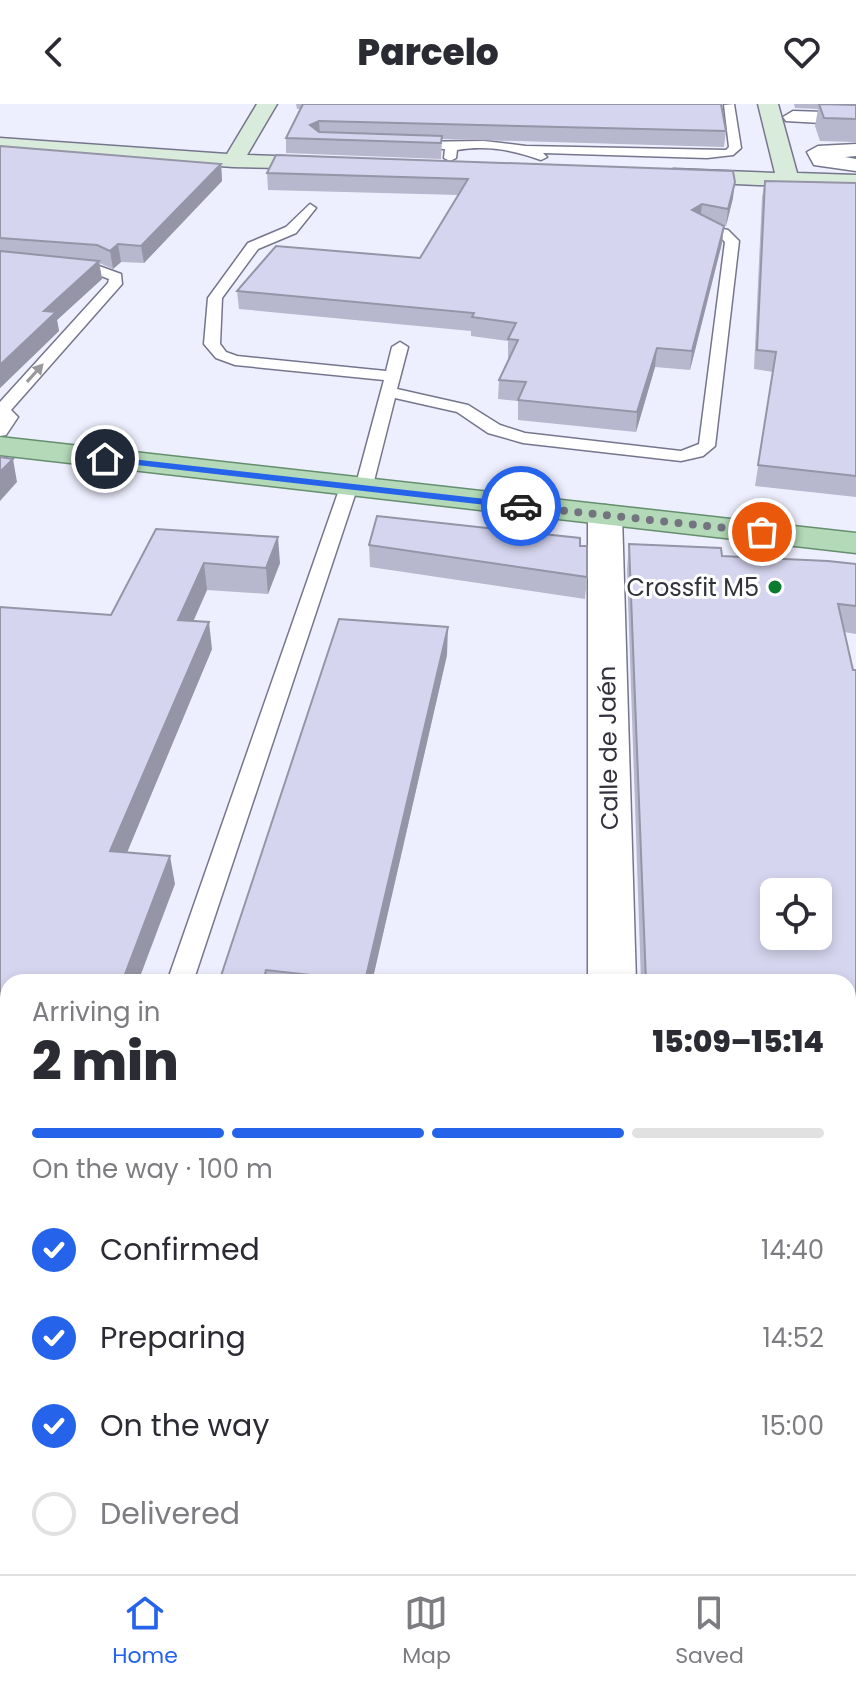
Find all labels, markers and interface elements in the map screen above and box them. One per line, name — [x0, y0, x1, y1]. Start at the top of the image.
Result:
text: Parcelo — [357, 27, 499, 78]
icon: back — [32, 30, 76, 74]
icon: heart — [780, 30, 824, 74]
one-way arrow — [26, 363, 44, 382]
pin — [71, 425, 139, 493]
icon: home — [83, 437, 127, 481]
courier — [481, 466, 561, 546]
icon: car — [499, 484, 543, 528]
pin — [728, 498, 796, 566]
icon: bag — [740, 510, 784, 554]
place label: Crossfit M5 — [626, 571, 759, 604]
marker: Crossfit M5 — [766, 578, 784, 596]
street label: Calle de Jaén — [590, 665, 626, 831]
map controls — [760, 878, 832, 950]
button: locate — [760, 878, 832, 950]
text: Arriving in — [32, 994, 161, 1030]
text: 15:09–15:14 — [652, 1020, 824, 1063]
text: 2 min — [32, 1025, 179, 1098]
text: On the way · 100 m — [32, 1151, 273, 1187]
icon: check — [32, 1228, 76, 1272]
text: Confirmed — [100, 1228, 260, 1271]
text: 14:40 — [761, 1232, 824, 1268]
icon: check — [32, 1316, 76, 1360]
text: Preparing — [100, 1316, 246, 1359]
text: 14:52 — [763, 1320, 824, 1356]
icon: check — [32, 1404, 76, 1448]
text: On the way — [100, 1404, 269, 1447]
text: 15:00 — [761, 1408, 824, 1444]
text: Delivered — [100, 1492, 240, 1535]
tab: Home — [112, 1591, 178, 1672]
tab: Map — [402, 1591, 451, 1672]
tab: Saved — [675, 1591, 744, 1672]

